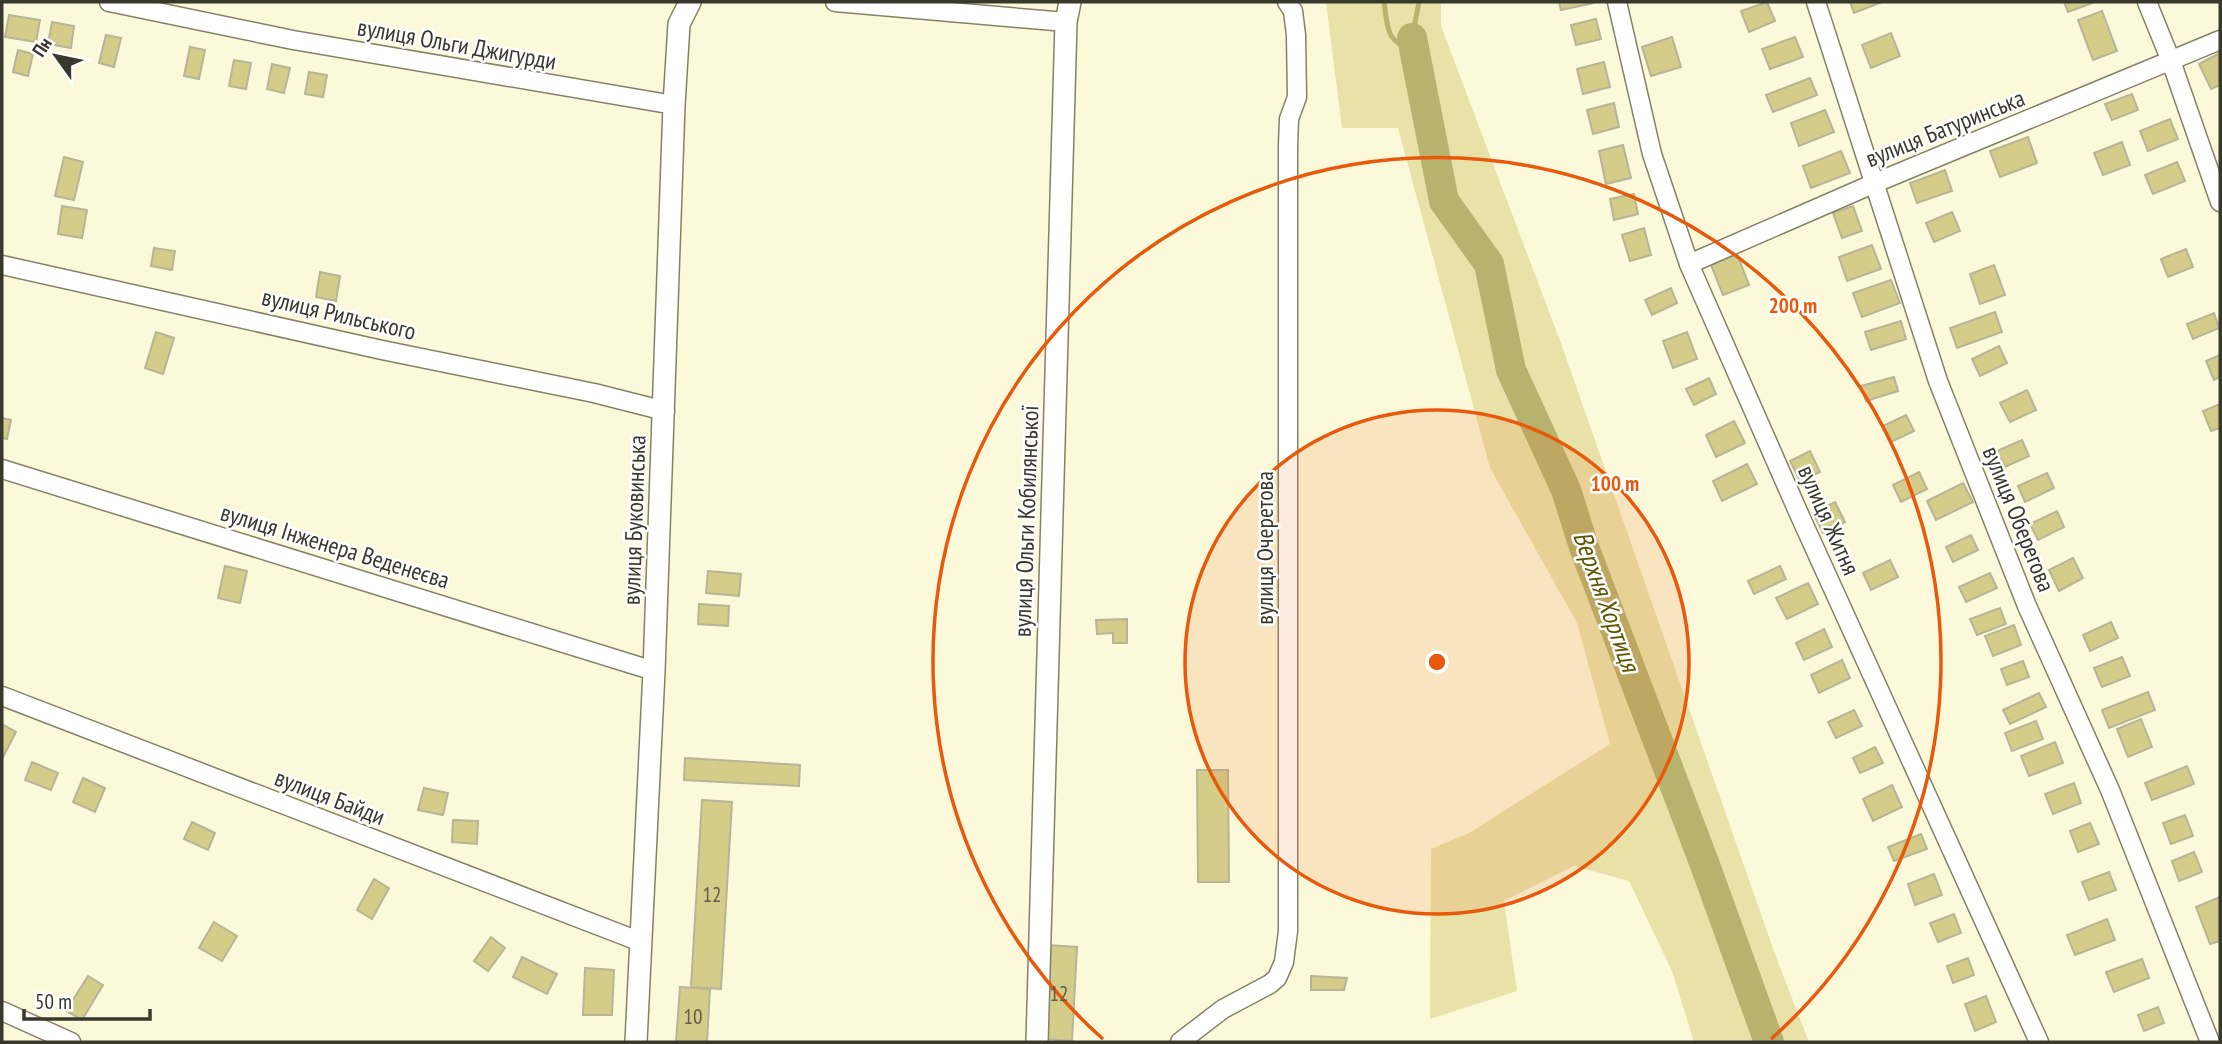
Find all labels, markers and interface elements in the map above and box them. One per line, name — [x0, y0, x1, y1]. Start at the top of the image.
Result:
street label: вулиця Ольги Джигурди — [355, 11, 559, 77]
north arrow — [21, 21, 91, 91]
text: Пн — [27, 32, 57, 61]
street label: вулиця Батуринська — [1861, 82, 2029, 174]
street label: вулиця Рильського — [259, 281, 419, 347]
text: 200 m — [1769, 292, 1817, 319]
street label: вулиця Ольги Кобилянської — [1006, 404, 1046, 637]
street label: вулиця Буковинська — [616, 435, 652, 605]
street label: вулиця Оберегова — [1976, 442, 2062, 596]
street label: вулиця Житня — [1791, 460, 1867, 580]
text: 100 m — [1591, 470, 1639, 497]
street label: вулиця Очеретова — [1249, 471, 1280, 625]
street label: вулиця Інженера Веденеєва — [217, 496, 453, 596]
water label: Верхня Хортиця — [1566, 526, 1648, 677]
centre of rings — [1425, 650, 1449, 674]
street label: вулиця Байди — [271, 762, 389, 832]
house number: 12 — [703, 881, 721, 908]
scale bar — [24, 978, 150, 1022]
house number: 12 — [1050, 980, 1068, 1007]
text: 50 m — [35, 988, 72, 1015]
house number: 10 — [684, 1003, 702, 1030]

